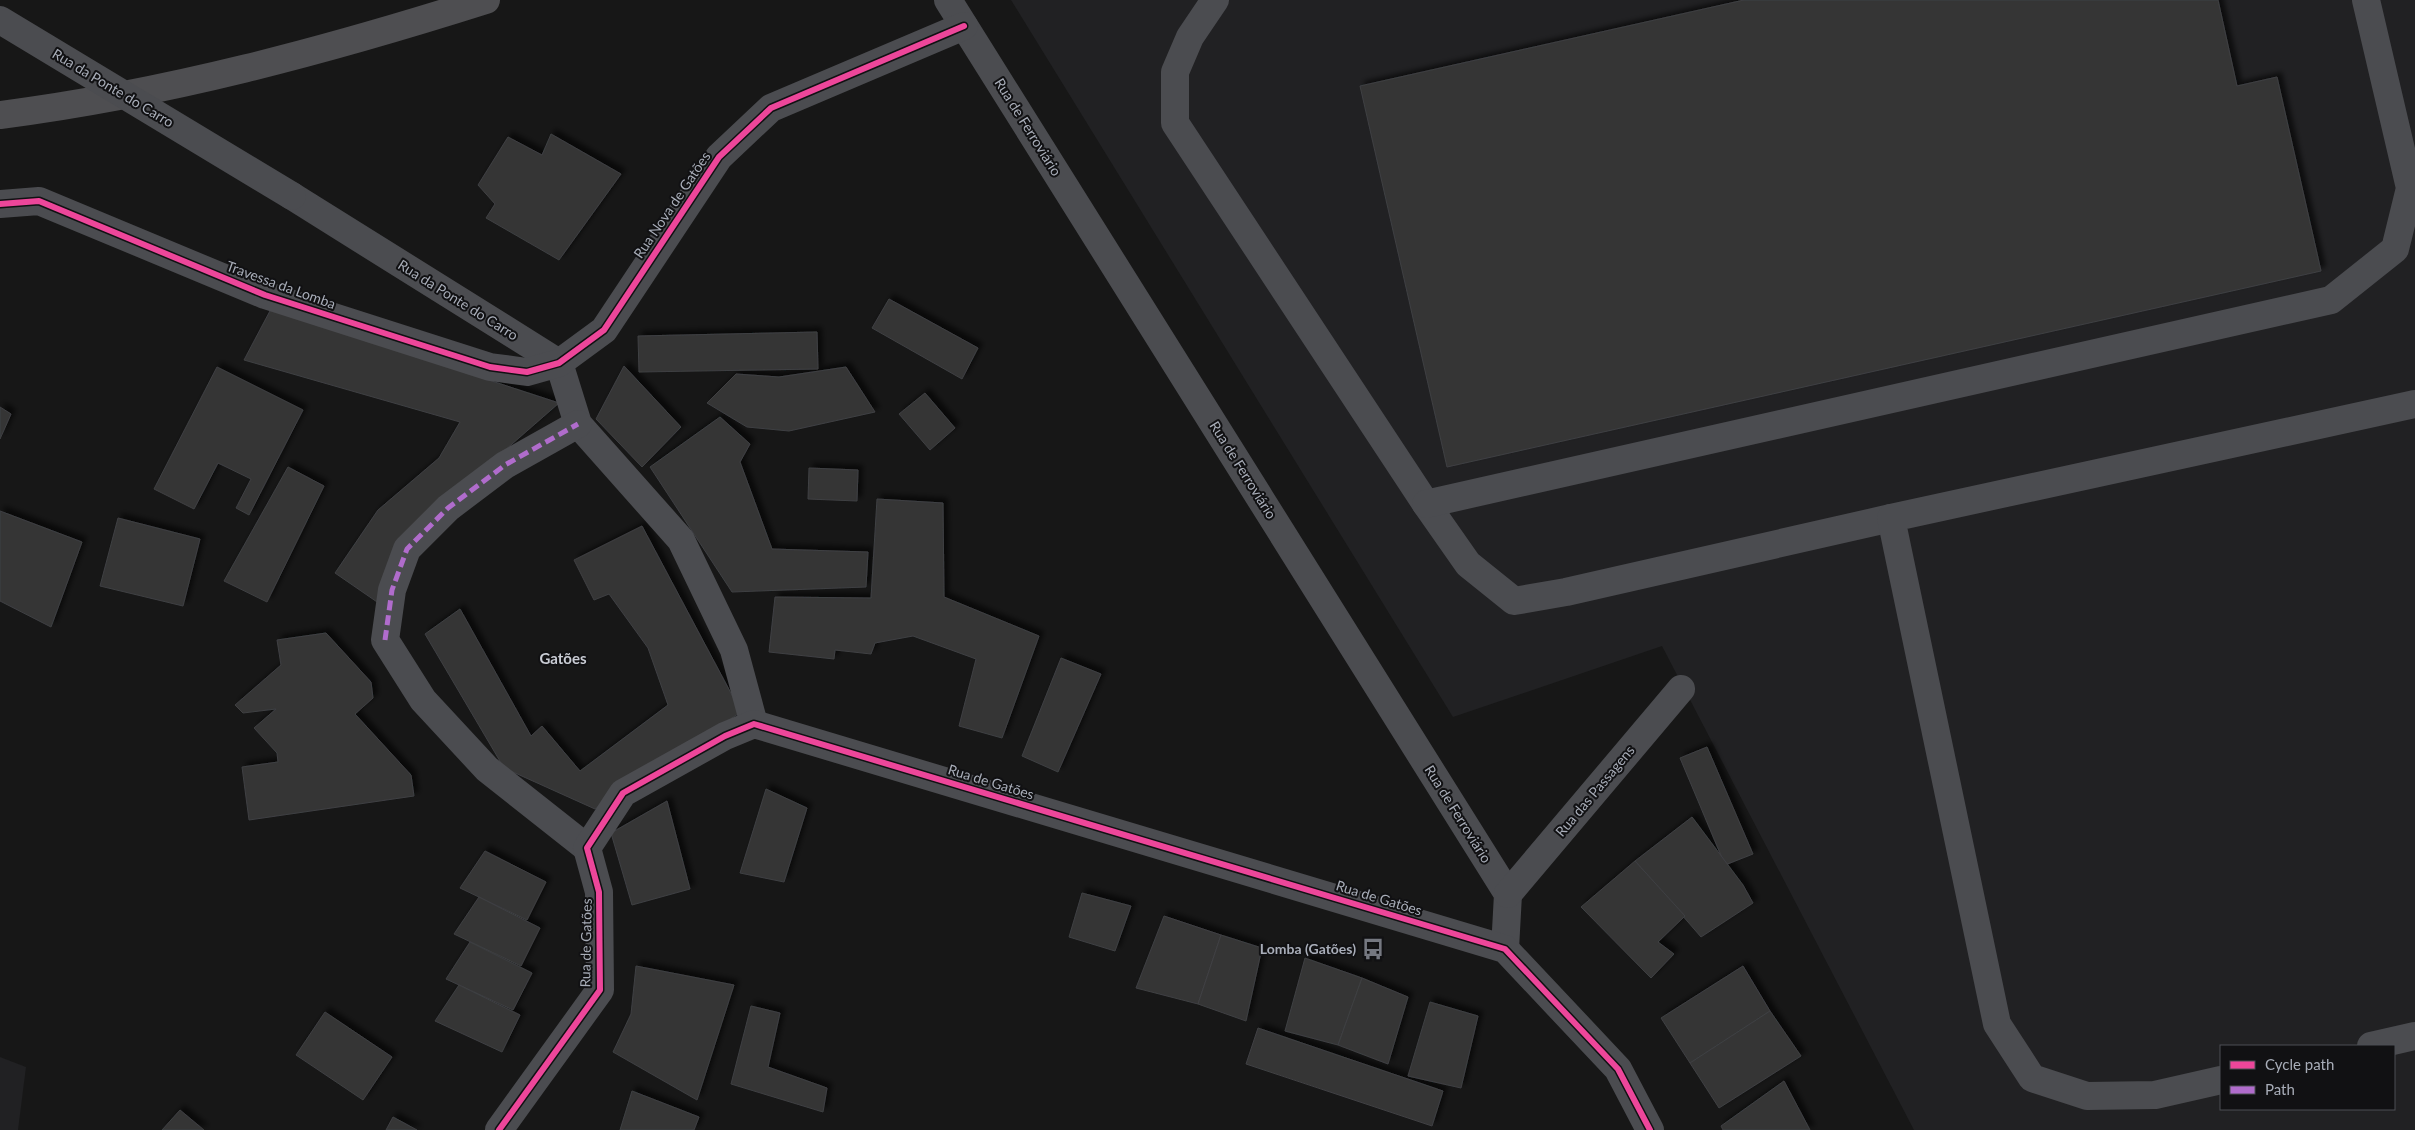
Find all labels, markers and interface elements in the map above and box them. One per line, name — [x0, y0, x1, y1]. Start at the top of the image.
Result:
street label: Rua da Ponte do Carro — [50, 45, 177, 131]
street label: Rua de Ferroviário — [992, 75, 1065, 179]
street label: Rua Nova de Gatões — [630, 148, 714, 261]
street label: Rua da Ponte do Carro — [395, 256, 521, 343]
street label: Travessa da Lomba — [224, 257, 338, 312]
street label: Rua de Ferroviário — [1207, 418, 1280, 522]
district label: Gatões — [539, 649, 587, 667]
street label: Rua das Passagens — [1551, 742, 1638, 840]
street label: Rua de Gatões — [946, 760, 1036, 803]
street label: Rua de Ferroviário — [1422, 762, 1495, 866]
street label: Rua de Gatões — [1334, 876, 1424, 919]
street label: Rua de Gatões — [576, 898, 595, 988]
bus stop icon: Lomba (Gatões) — [1360, 936, 1386, 962]
place label: Lomba (Gatões) — [1260, 940, 1356, 957]
legend — [2220, 1045, 2395, 1110]
text: Cycle path — [2265, 1055, 2334, 1073]
text: Path — [2265, 1080, 2295, 1098]

